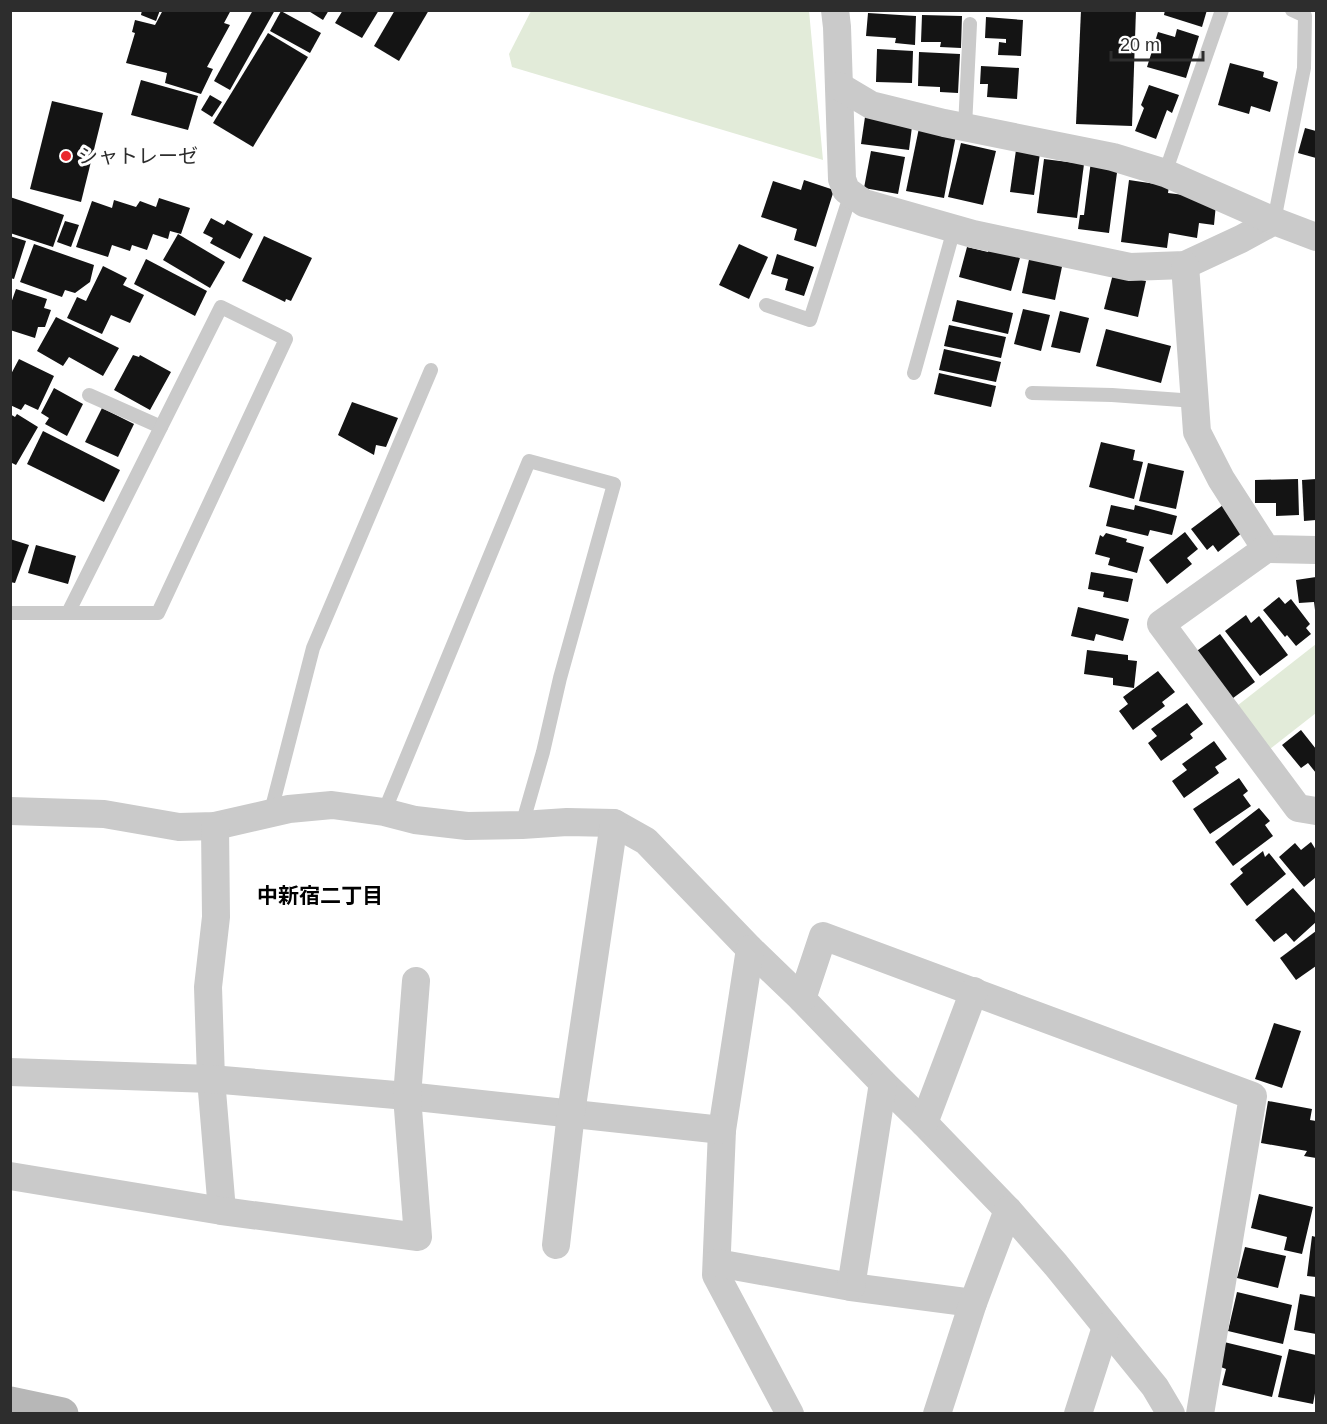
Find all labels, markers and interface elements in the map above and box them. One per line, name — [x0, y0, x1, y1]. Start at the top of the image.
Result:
scale bar — [1111, 24, 1202, 62]
text: 20 m — [1120, 35, 1160, 55]
place label: シャトレーゼ — [78, 145, 198, 167]
marker: シャトレーゼ — [59, 149, 73, 163]
district label: 中新宿二丁目 — [257, 884, 383, 907]

